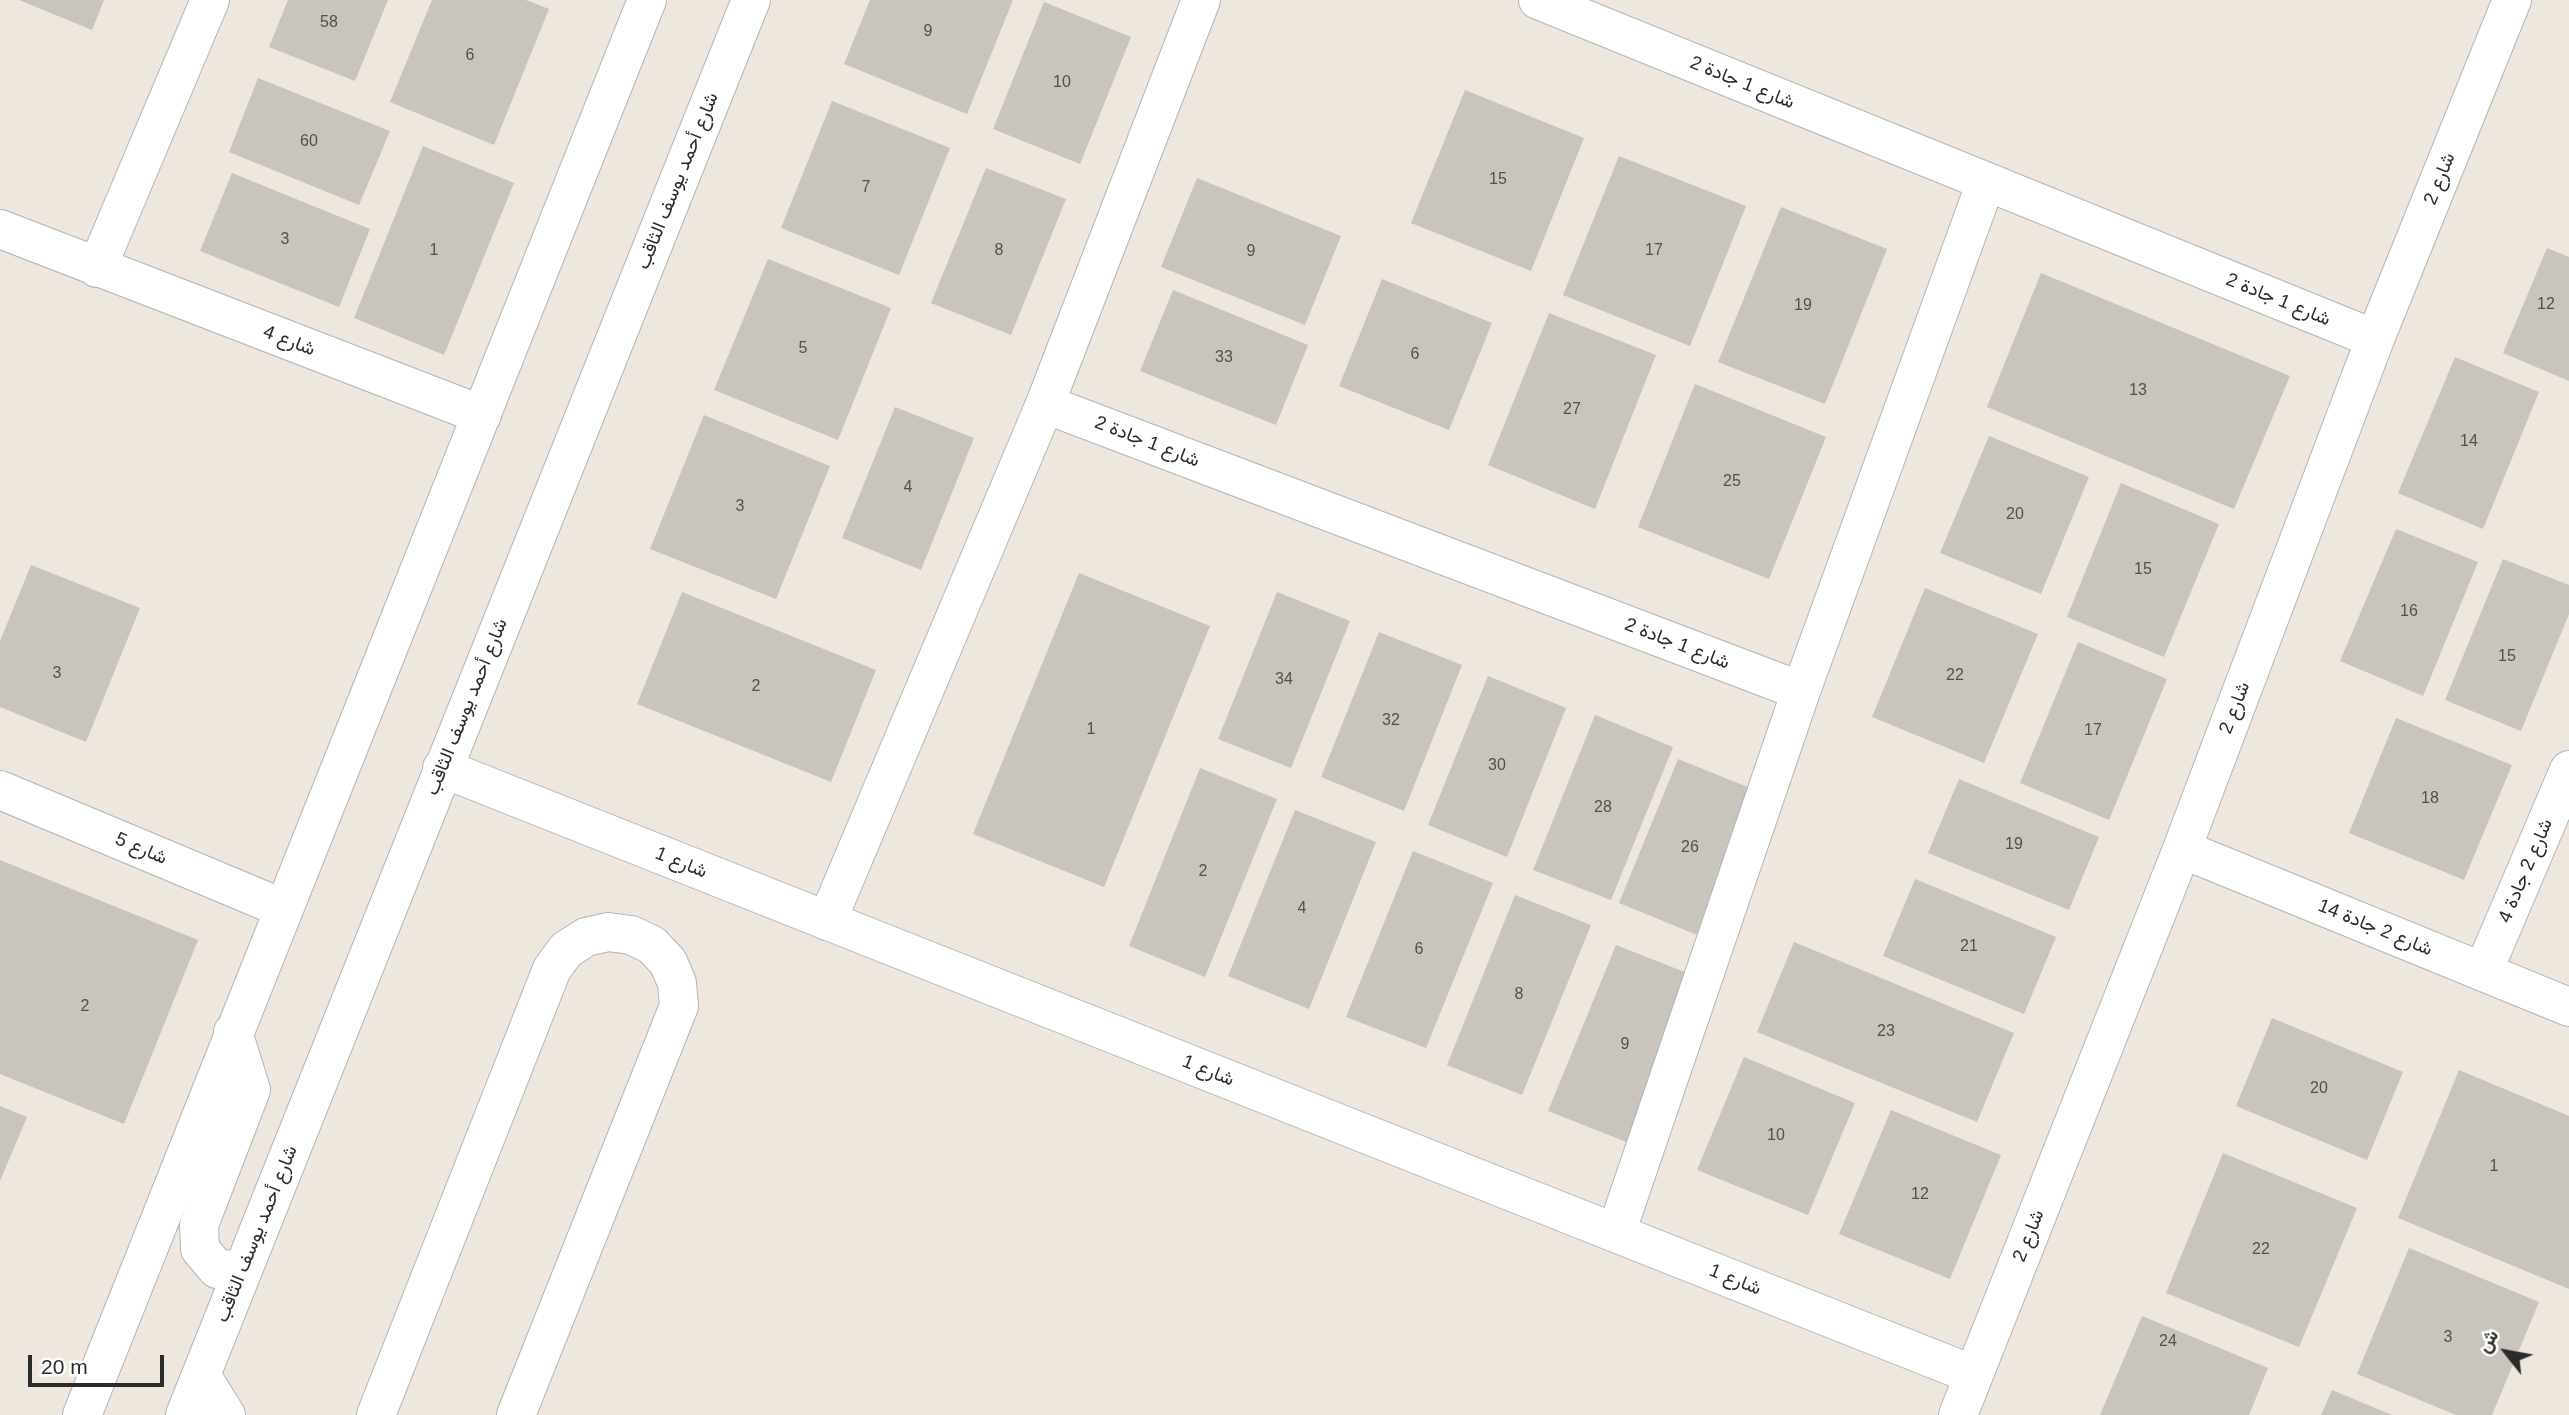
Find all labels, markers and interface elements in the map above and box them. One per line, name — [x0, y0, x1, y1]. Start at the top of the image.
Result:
house number: 58 — [320, 13, 338, 33]
house number: 9 — [924, 22, 932, 42]
house number: 6 — [466, 46, 474, 66]
street label: شارع 1 جادة 2 — [1686, 52, 1798, 114]
house number: 10 — [1053, 73, 1071, 93]
street label: شارع أحمد يوسف الثاقب — [632, 89, 724, 273]
house number: 60 — [300, 132, 318, 152]
street label: شارع 2 — [2419, 150, 2461, 208]
house number: 15 — [1489, 170, 1507, 190]
house number: 7 — [862, 178, 870, 198]
house number: 3 — [281, 230, 289, 250]
house number: 1 — [430, 241, 438, 261]
house number: 8 — [995, 241, 1003, 261]
house number: 17 — [1645, 241, 1663, 261]
house number: 9 — [1247, 242, 1255, 262]
street label: شارع 1 جادة 2 — [2222, 269, 2334, 331]
house number: 12 — [2537, 295, 2555, 315]
house number: 19 — [1794, 296, 1812, 316]
street label: شارع 4 — [260, 321, 318, 361]
house number: 5 — [799, 339, 807, 359]
house number: 6 — [1411, 345, 1419, 365]
house number: 33 — [1215, 348, 1233, 368]
house number: 13 — [2129, 381, 2147, 401]
house number: 27 — [1563, 400, 1581, 420]
street label: شارع 1 جادة 2 — [1091, 411, 1203, 473]
house number: 14 — [2460, 432, 2478, 452]
house number: 25 — [1723, 472, 1741, 492]
house number: 4 — [904, 478, 912, 498]
house number: 3 — [736, 497, 744, 517]
house number: 20 — [2006, 505, 2024, 525]
house number: 15 — [2134, 560, 2152, 580]
house number: 16 — [2400, 602, 2418, 622]
street label: شارع 1 جادة 2 — [1621, 613, 1733, 675]
street label: شارع أحمد يوسف الثاقب — [421, 615, 513, 799]
house number: 15 — [2498, 647, 2516, 667]
house number: 3 — [53, 664, 61, 684]
house number: 22 — [1946, 666, 1964, 686]
house number: 34 — [1275, 670, 1293, 690]
house number: 2 — [752, 677, 760, 697]
street label: شارع 2 — [2215, 679, 2255, 737]
house number: 32 — [1382, 711, 1400, 731]
house number: 1 — [1087, 720, 1095, 740]
house number: 17 — [2084, 721, 2102, 741]
house number: 30 — [1488, 756, 1506, 776]
house number: 18 — [2421, 789, 2439, 809]
house number: 28 — [1594, 798, 1612, 818]
street label: شارع 2 جادة 4 — [2494, 816, 2558, 926]
street label: شارع 5 — [112, 828, 170, 870]
house number: 19 — [2005, 835, 2023, 855]
house number: 26 — [1681, 838, 1699, 858]
street label: شارع 1 — [652, 842, 710, 884]
house number: 2 — [1199, 862, 1207, 882]
street label: شارع 2 جادة 14 — [2314, 895, 2436, 961]
house number: 4 — [1298, 899, 1306, 919]
house number: 21 — [1960, 937, 1978, 957]
house number: 6 — [1415, 940, 1423, 960]
house number: 8 — [1515, 985, 1523, 1005]
house number: 2 — [81, 997, 89, 1017]
house number: 23 — [1877, 1022, 1895, 1042]
house number: 9 — [1621, 1035, 1629, 1055]
street label: شارع 1 — [1179, 1050, 1237, 1092]
house number: 20 — [2310, 1079, 2328, 1099]
house number: 10 — [1767, 1126, 1785, 1146]
street label: شارع أحمد يوسف الثاقب — [211, 1142, 303, 1326]
house number: 1 — [2490, 1157, 2498, 1177]
house number: 12 — [1911, 1185, 1929, 1205]
street label: شارع 2 — [2008, 1207, 2050, 1265]
house number: 22 — [2252, 1240, 2270, 1260]
street label: شارع 1 — [1706, 1259, 1764, 1301]
north arrow — [2471, 1317, 2541, 1387]
text: ش — [2473, 1326, 2502, 1356]
house number: 3 — [2444, 1328, 2452, 1348]
house number: 24 — [2159, 1332, 2177, 1352]
scale bar — [32, 1342, 168, 1386]
text: 20 m — [41, 1355, 88, 1378]

